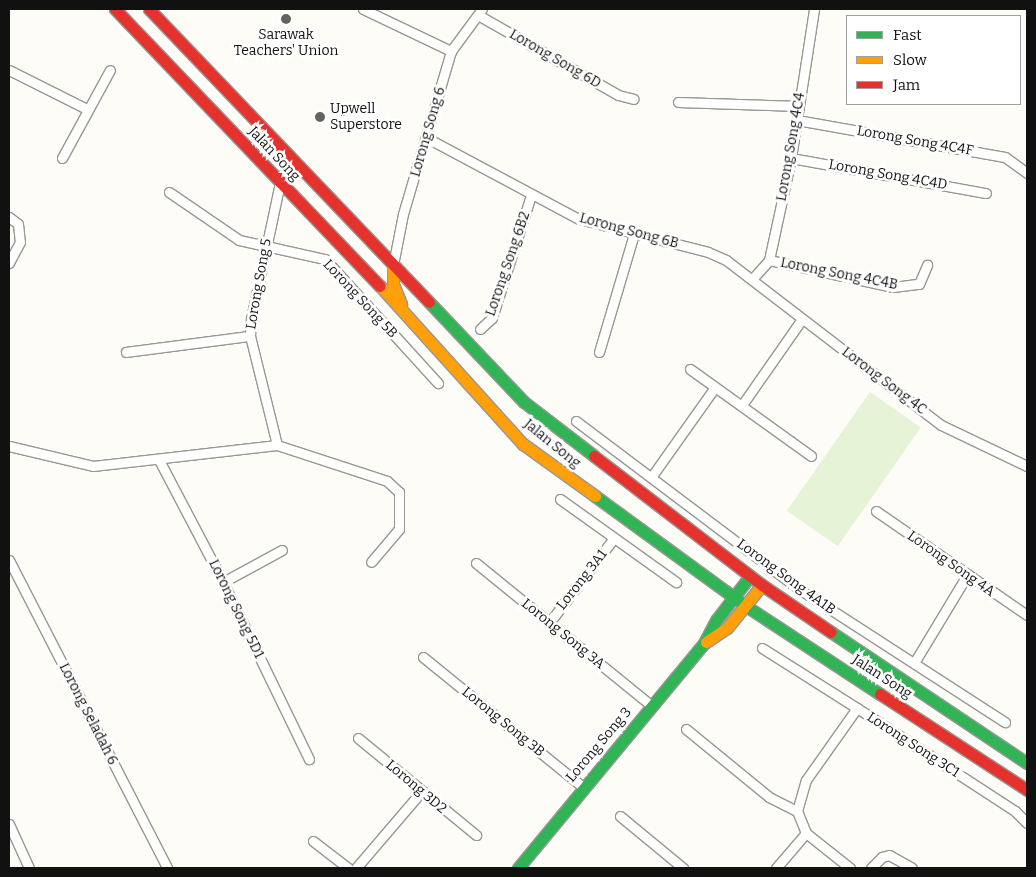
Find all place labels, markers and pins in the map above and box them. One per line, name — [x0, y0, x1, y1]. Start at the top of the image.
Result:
marker: Sarawak Teachers' Union — [280, 13, 292, 25]
place label: Sarawak Teachers' Union — [234, 27, 338, 59]
place label: Upwell Superstore — [330, 101, 402, 134]
marker: Upwell Superstore — [314, 111, 326, 123]

